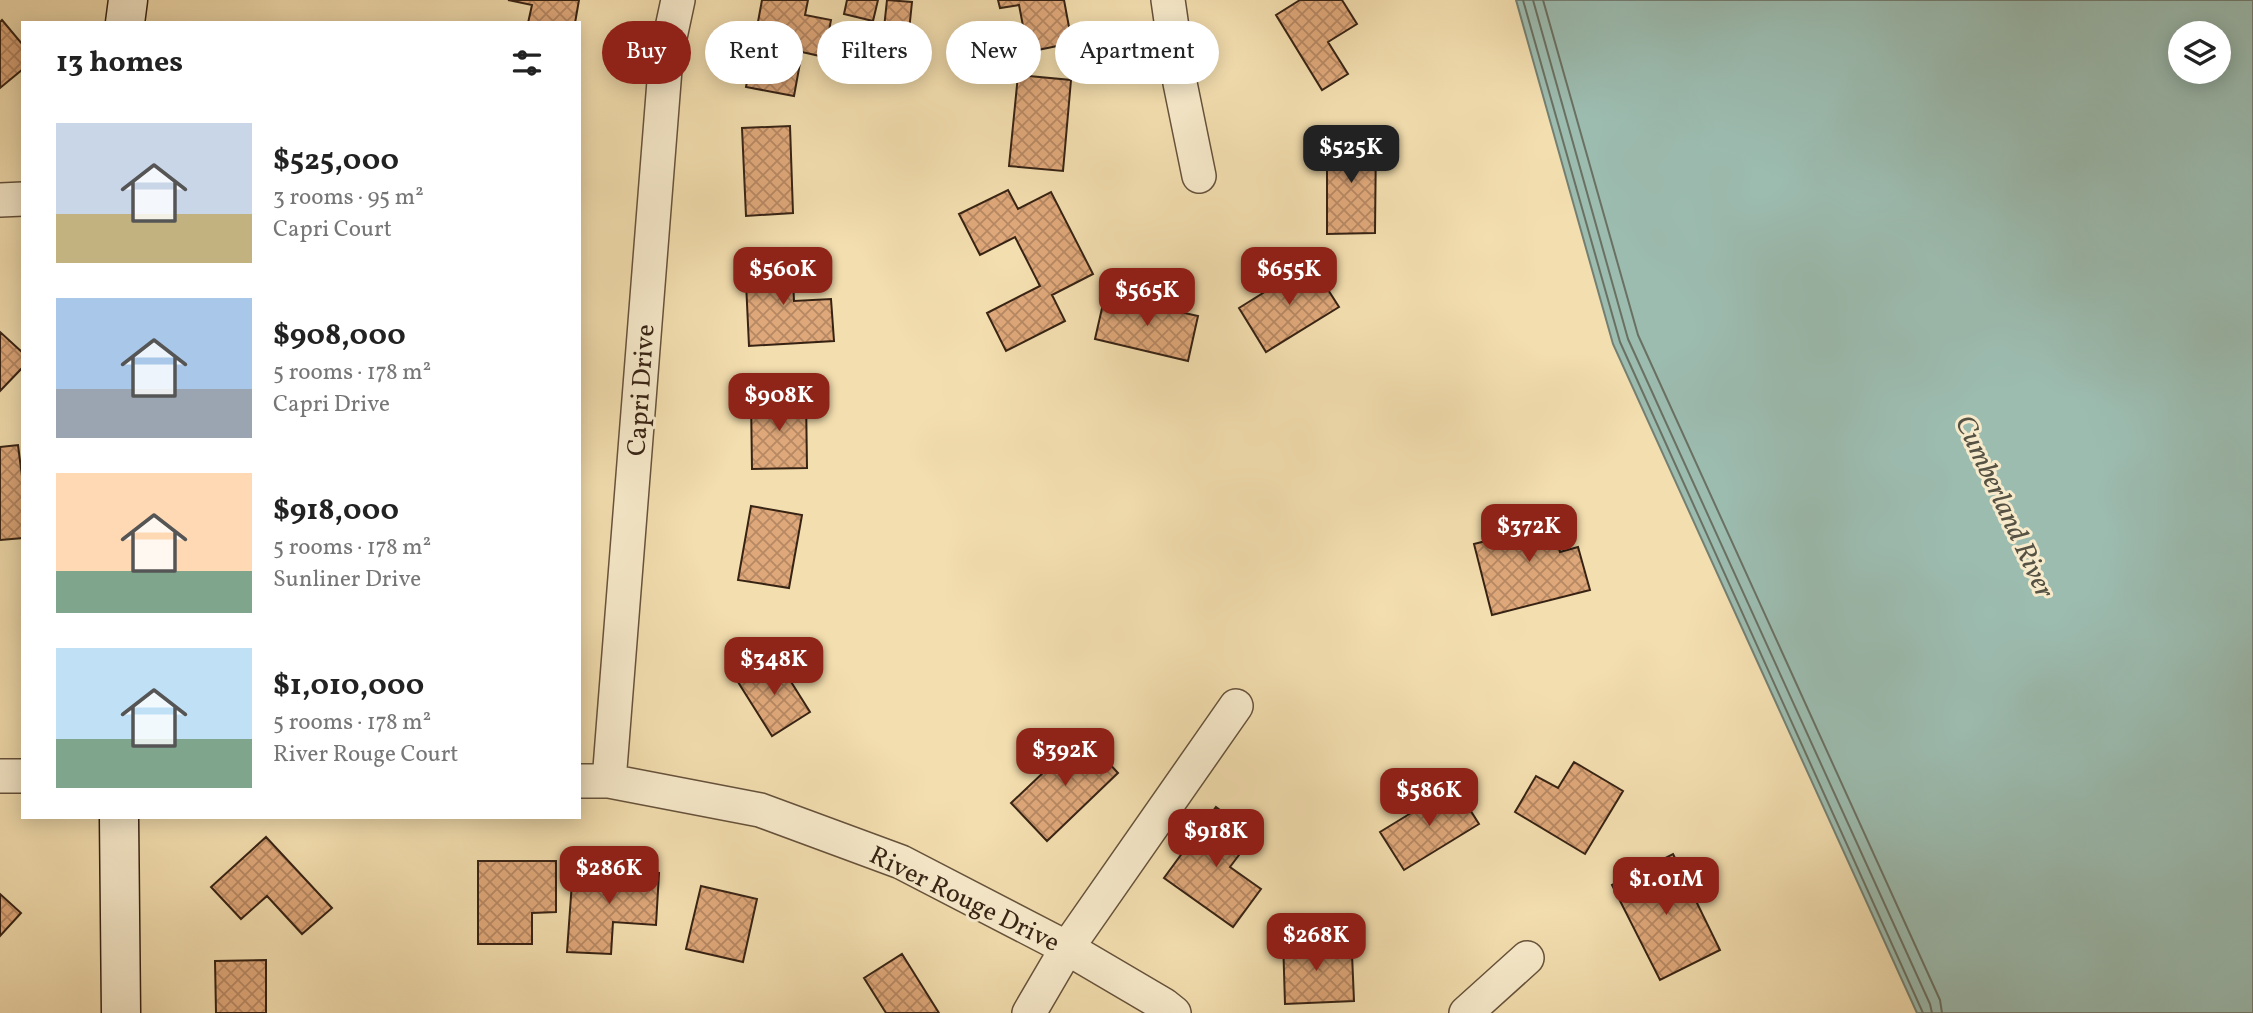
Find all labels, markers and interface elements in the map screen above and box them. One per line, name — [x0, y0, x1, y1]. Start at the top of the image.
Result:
chip: Buy — [602, 21, 691, 84]
chip: Rent — [705, 21, 803, 84]
chip: Filters — [817, 21, 932, 84]
chip: New — [946, 21, 1041, 84]
chip: Apartment — [1055, 21, 1219, 84]
map controls — [2168, 21, 2231, 84]
button: layers — [2168, 21, 2231, 84]
text: 13 homes — [56, 42, 183, 84]
icon: filters — [508, 44, 546, 82]
pin: $525K — [1302, 125, 1400, 185]
text: $525K — [1319, 132, 1383, 164]
text: $525,000 — [273, 140, 399, 182]
icon: home — [112, 151, 196, 235]
text: 3 rooms · 95 m² — [273, 182, 424, 214]
text: Capri Court — [273, 214, 392, 246]
pin: $560K — [734, 247, 832, 307]
pin: $655K — [1240, 247, 1338, 307]
text: $560K — [749, 254, 817, 286]
text: $655K — [1257, 254, 1321, 286]
pin: $565K — [1098, 268, 1196, 328]
text: $565K — [1115, 275, 1179, 307]
text: $908,000 — [273, 315, 406, 357]
street label: Capri Drive — [619, 323, 665, 457]
icon: home — [112, 326, 196, 410]
text: 5 rooms · 178 m² — [273, 357, 431, 389]
pin: $908K — [730, 374, 828, 433]
text: $908K — [744, 380, 814, 412]
text: Capri Drive — [273, 389, 390, 421]
water label: Cumberland River — [1944, 409, 2063, 605]
text: $918,000 — [273, 490, 399, 532]
icon: home — [112, 501, 196, 585]
pin: $372K — [1480, 504, 1578, 564]
text: $372K — [1497, 511, 1561, 543]
text: 5 rooms · 178 m² — [273, 532, 431, 564]
text: Sunliner Drive — [273, 564, 421, 596]
pin: $348K — [725, 638, 823, 697]
text: $348K — [740, 644, 808, 676]
text: $1,010,000 — [273, 665, 424, 707]
icon: home — [112, 676, 196, 760]
text: 5 rooms · 178 m² — [273, 707, 431, 739]
pin: $392K — [1016, 728, 1114, 788]
text: $392K — [1032, 735, 1098, 767]
text: River Rouge Court — [273, 739, 458, 771]
pin: $586K — [1380, 768, 1478, 828]
text: $586K — [1396, 775, 1462, 807]
pin: $918K — [1167, 810, 1265, 869]
text: $918K — [1184, 816, 1248, 848]
street label: River Rouge Drive — [863, 838, 1065, 961]
pin: $286K — [560, 846, 658, 906]
text: $286K — [576, 853, 642, 885]
pin: $1.01M — [1609, 858, 1723, 917]
text: $1.01M — [1629, 864, 1703, 896]
pin: $268K — [1267, 914, 1365, 973]
text: $268K — [1283, 920, 1349, 952]

